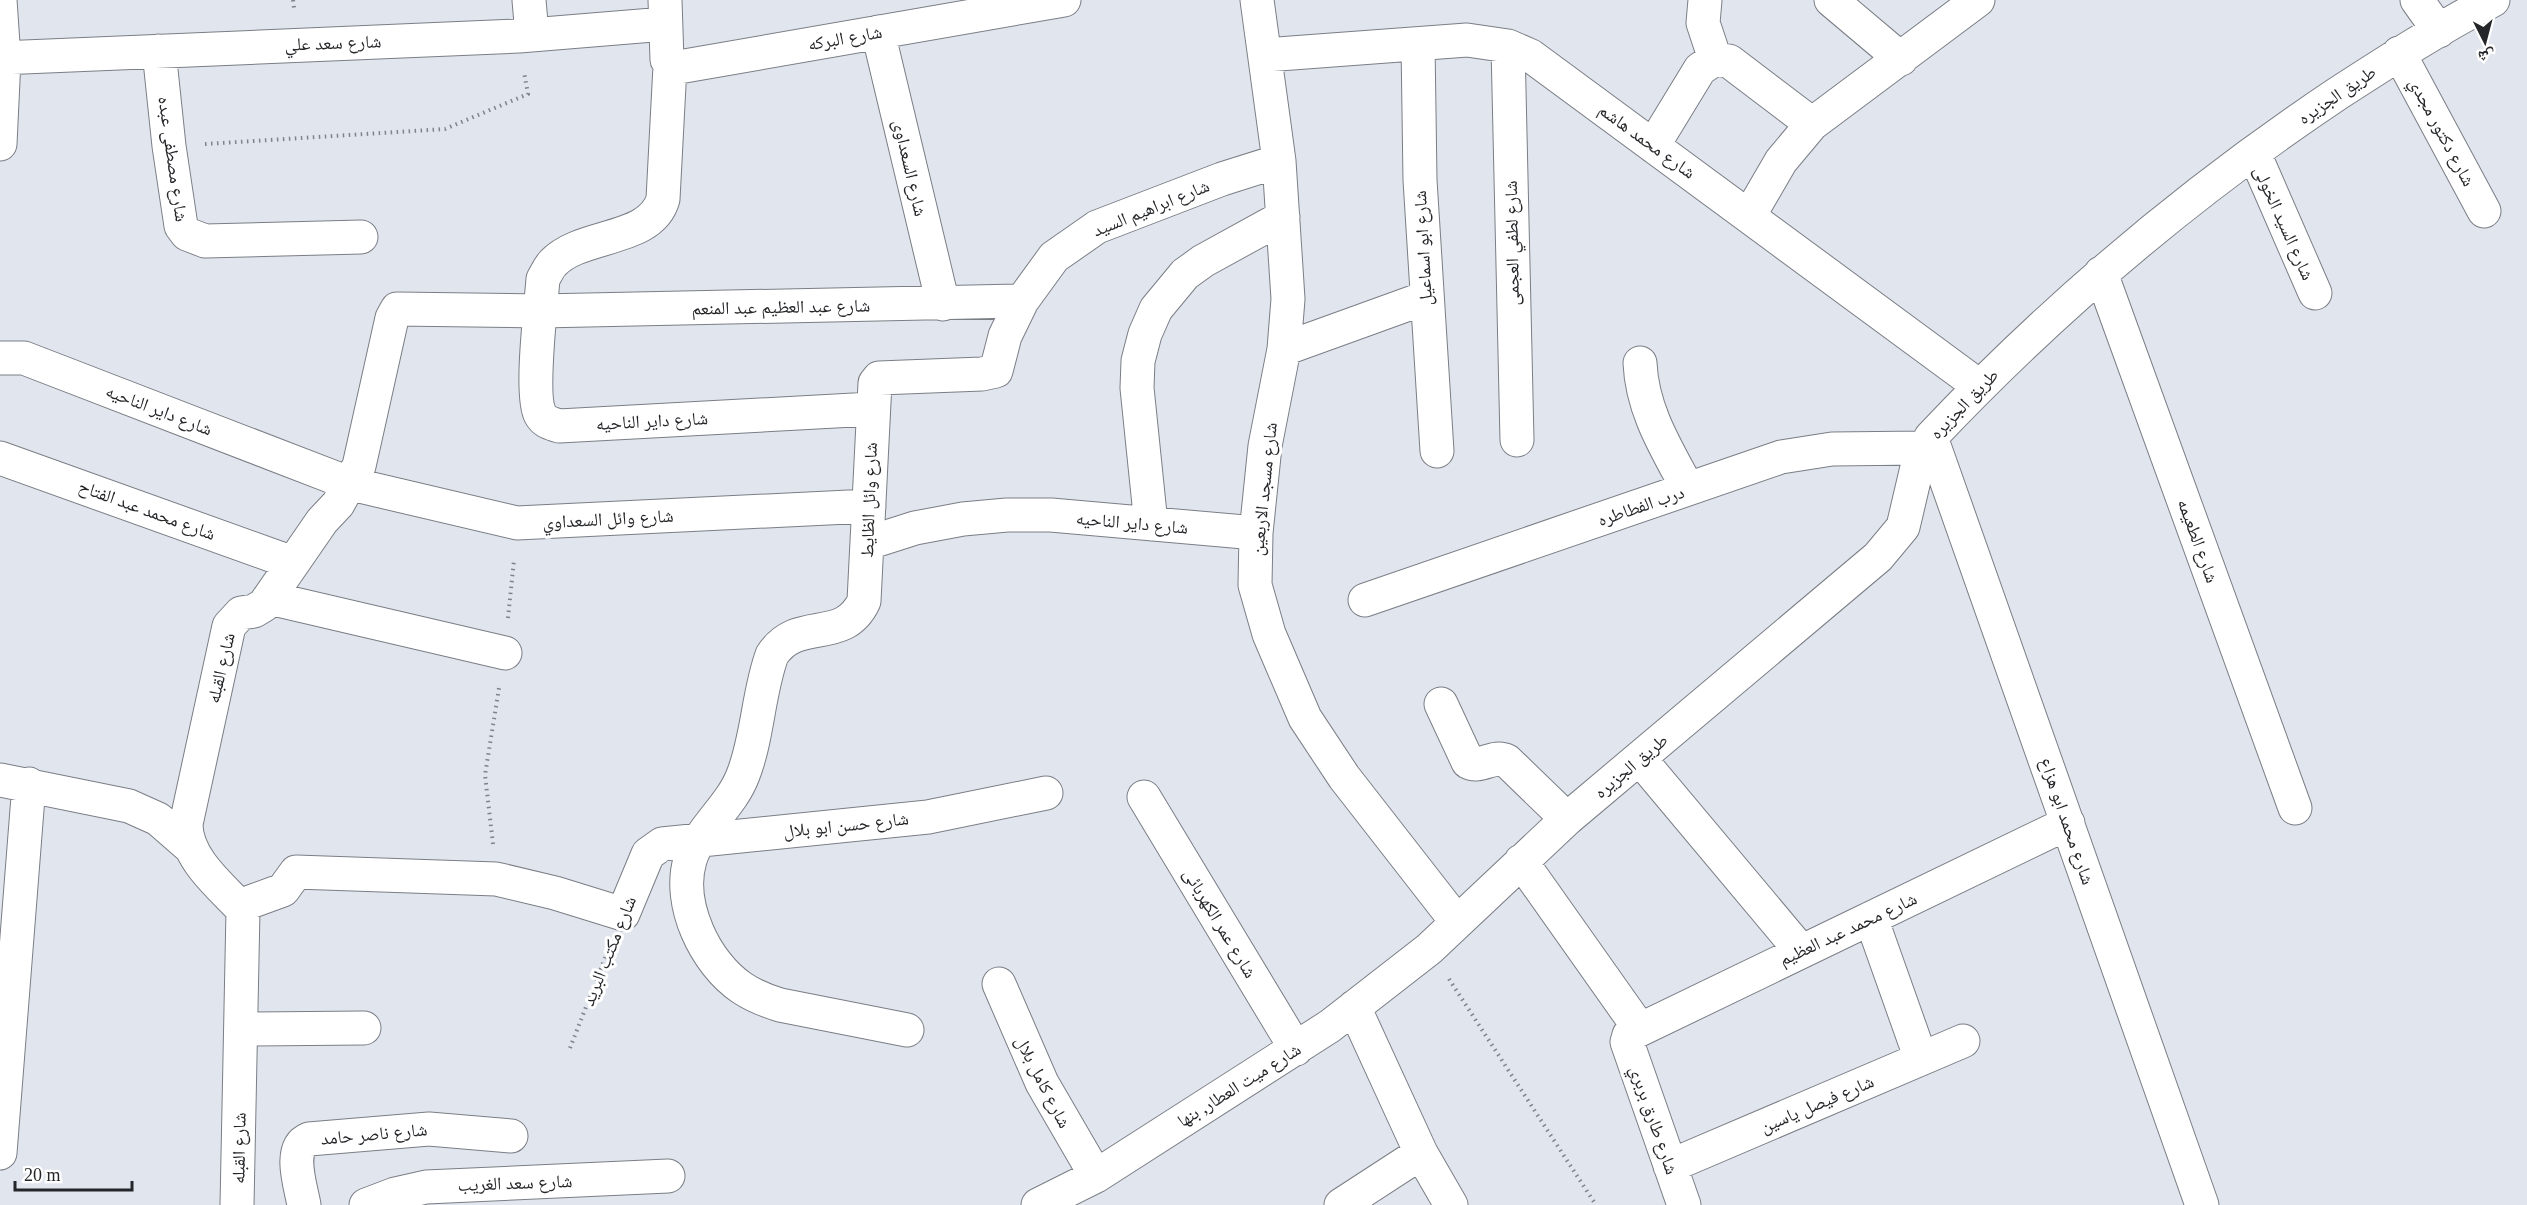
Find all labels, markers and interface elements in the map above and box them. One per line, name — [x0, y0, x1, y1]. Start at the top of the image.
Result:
north arrow — [2455, 12, 2515, 72]
street label: شارع البركه — [806, 22, 884, 55]
street label: شارع سعد علي — [284, 31, 382, 59]
text: ش — [2477, 46, 2496, 66]
street label: طريق الجزيره — [2294, 62, 2380, 129]
street label: شارع دكتور مجدي — [2401, 74, 2479, 192]
street label: شارع مصطفى عبده — [153, 95, 192, 223]
street label: شارع محمد هاشم — [1594, 99, 1699, 184]
street label: شارع السعداوى — [888, 118, 931, 219]
street label: شارع السيد الخولى — [2249, 163, 2318, 284]
street label: شارع ابراهيم السيد — [1090, 175, 1213, 242]
street label: شارع لطفي العجمى — [1501, 180, 1528, 306]
street label: شارع ابو اسماعيل — [1410, 190, 1437, 306]
street label: شارع عبد العظيم عبد المنعم — [692, 295, 870, 321]
street label: طريق الجزيره — [1926, 365, 2003, 444]
street label: شارع داير الناحيه — [103, 381, 215, 440]
street label: شارع داير الناحيه — [595, 408, 709, 435]
street label: شارع مسجد الاربعين — [1247, 421, 1282, 557]
street label: شارع وائل الظايط — [857, 442, 882, 558]
street label: شارع محمد عبد الفتاح — [75, 476, 218, 546]
street label: درب الفطاطره — [1595, 482, 1687, 531]
street label: شارع الطعيمه — [2173, 496, 2222, 586]
street label: شارع وائل السعداوي — [542, 506, 674, 537]
street label: شارع داير الناحيه — [1075, 508, 1189, 539]
street label: شارع القبله — [203, 631, 240, 705]
street label: طريق الجزيره — [1590, 730, 1672, 803]
street label: شارع محمد ابو هزاع — [2035, 755, 2098, 888]
street label: شارع حسن ابو بلال — [782, 808, 910, 843]
street label: شارع عمر الكهربائى — [1179, 865, 1261, 982]
street label: شارع محمد عبد العظيم — [1776, 888, 1921, 971]
street label: شارع مكتب البريد — [578, 893, 641, 1009]
street label: شارع كامل بلال — [1010, 1033, 1075, 1132]
street label: شارع ميت العطار, بنها — [1174, 1039, 1305, 1132]
street label: شارع طارق بربري — [1622, 1063, 1682, 1179]
street label: شارع فيصل ياسين — [1757, 1071, 1877, 1138]
street label: شارع القبله — [228, 1112, 251, 1184]
street label: شارع ناصر حامد — [320, 1119, 428, 1150]
scale bar — [15, 1154, 132, 1192]
text: 20 m — [24, 1165, 61, 1185]
street label: شارع سعد الغريب — [457, 1171, 573, 1196]

